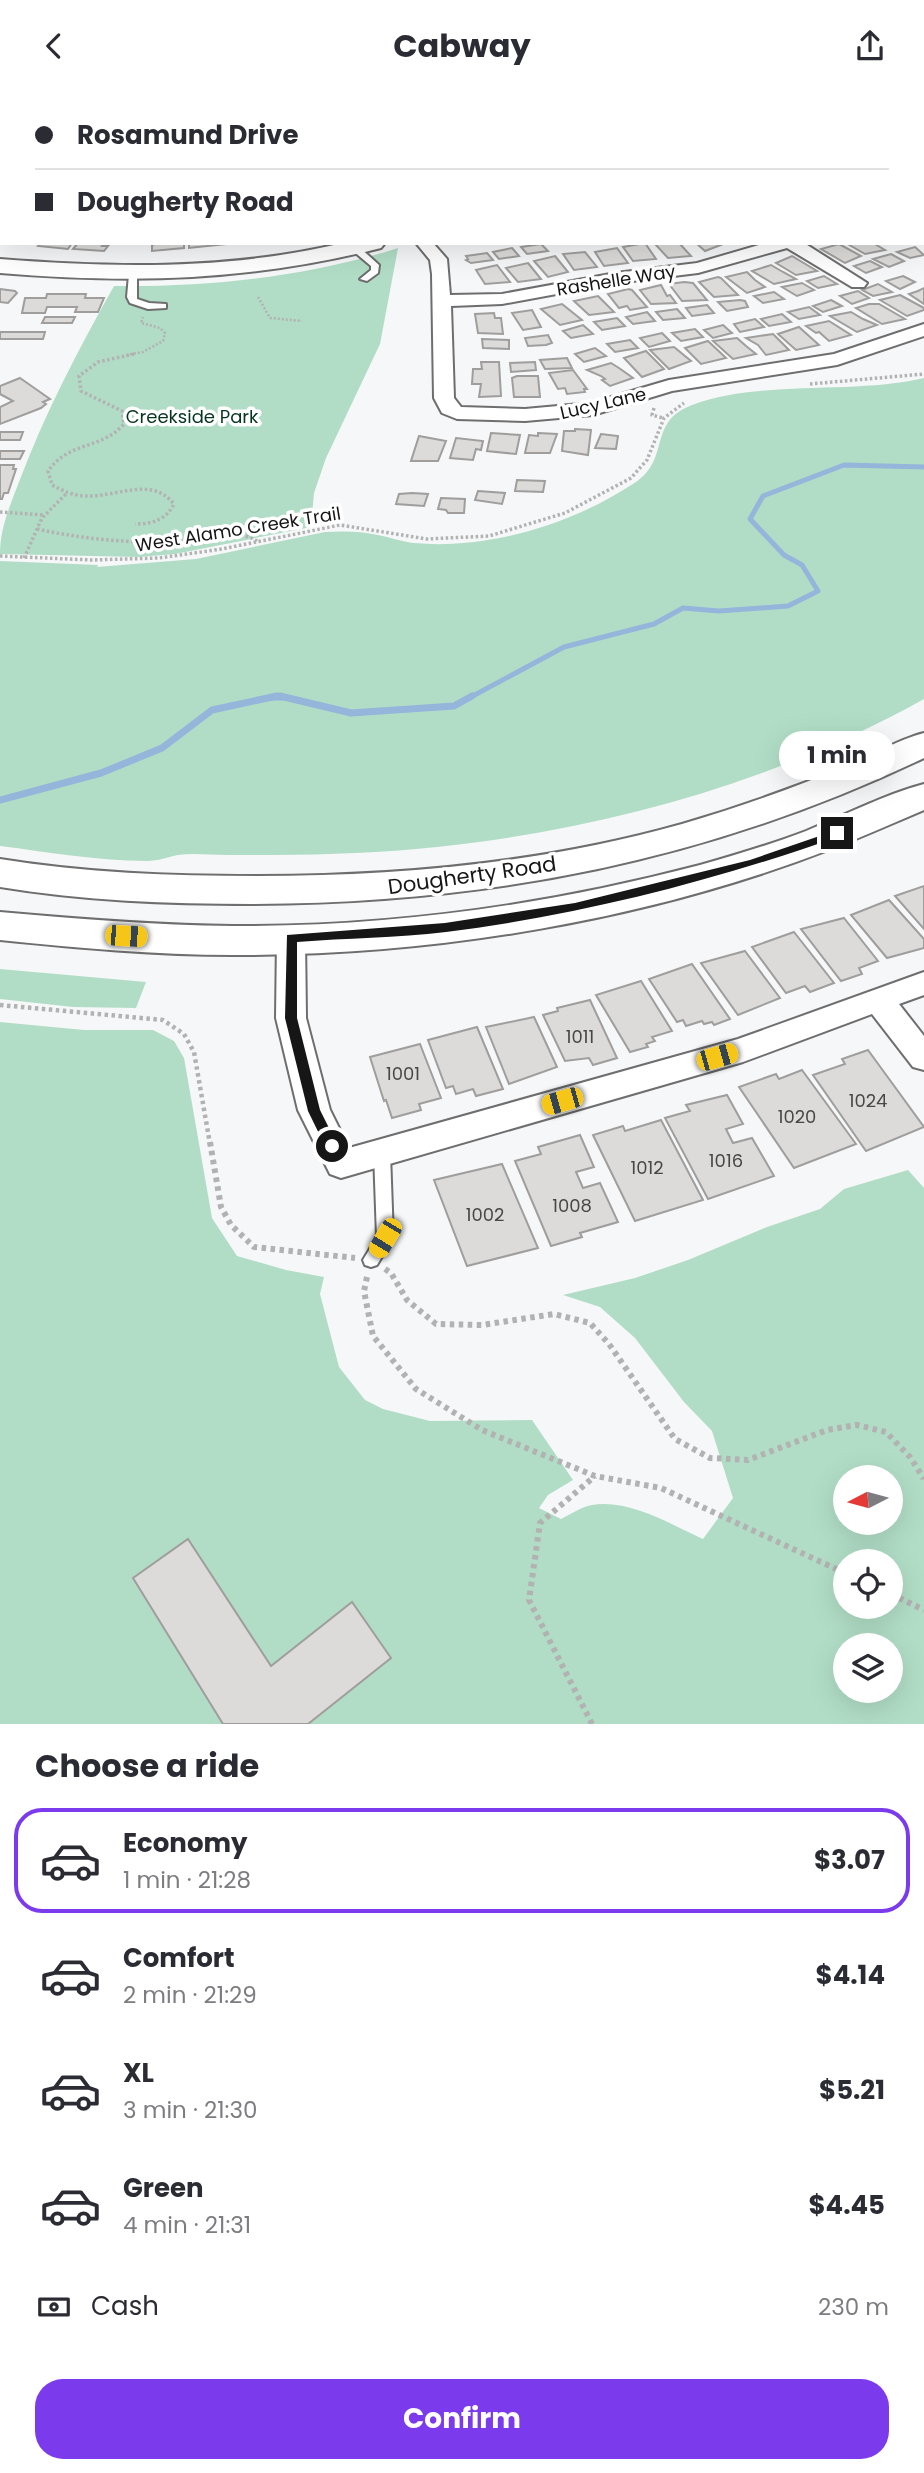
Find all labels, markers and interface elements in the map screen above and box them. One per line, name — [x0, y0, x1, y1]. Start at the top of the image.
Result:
text: Cabway — [393, 23, 531, 68]
icon: back — [35, 27, 73, 65]
icon: share — [851, 27, 889, 65]
text: Rosamund Drive — [77, 117, 298, 153]
text: Dougherty Road — [77, 184, 294, 220]
street label: Rashelle Way — [555, 258, 677, 302]
street label: Lucy Lane — [557, 381, 649, 425]
park label: Creekside Park — [126, 404, 259, 429]
street label: West Alamo Creek Trail — [134, 500, 342, 558]
callout: 1 min — [779, 731, 895, 781]
text: 1 min — [807, 739, 867, 771]
route end — [821, 817, 853, 849]
street label: Dougherty Road — [386, 849, 558, 901]
car — [105, 924, 148, 948]
house number: 1011 — [566, 1024, 594, 1049]
car — [694, 1041, 741, 1073]
house number: 1001 — [386, 1061, 420, 1086]
car — [539, 1085, 586, 1117]
house number: 1024 — [849, 1088, 887, 1113]
house number: 1020 — [778, 1104, 816, 1129]
route start — [316, 1130, 348, 1162]
house number: 1016 — [709, 1148, 743, 1173]
house number: 1012 — [630, 1155, 664, 1180]
house number: 1008 — [552, 1193, 592, 1218]
house number: 1002 — [466, 1202, 504, 1227]
car — [366, 1215, 405, 1261]
north arrow — [833, 1465, 903, 1535]
map controls — [833, 1465, 903, 1703]
button: locate — [833, 1549, 903, 1619]
button: layers — [833, 1633, 903, 1703]
text: Choose a ride — [35, 1743, 259, 1788]
text: Economy — [123, 1825, 247, 1861]
icon: car — [39, 1829, 102, 1892]
text: $3.07 — [814, 1842, 885, 1878]
text: 1 min · 21:28 — [123, 1864, 251, 1896]
text: Comfort — [123, 1940, 235, 1976]
icon: car — [39, 1944, 102, 2007]
text: $4.14 — [816, 1957, 885, 1993]
text: 2 min · 21:29 — [123, 1979, 257, 2011]
text: XL — [123, 2055, 154, 2091]
icon: car — [39, 2059, 102, 2122]
text: $5.21 — [819, 2072, 885, 2108]
text: 3 min · 21:30 — [123, 2094, 257, 2126]
text: Green — [123, 2170, 204, 2206]
icon: car — [39, 2174, 102, 2237]
text: $4.45 — [808, 2187, 885, 2223]
text: 4 min · 21:31 — [123, 2209, 251, 2241]
icon: cash — [35, 2288, 73, 2326]
text: Cash — [91, 2288, 159, 2324]
text: 230 m — [818, 2291, 889, 2323]
button: Confirm — [35, 2379, 889, 2459]

